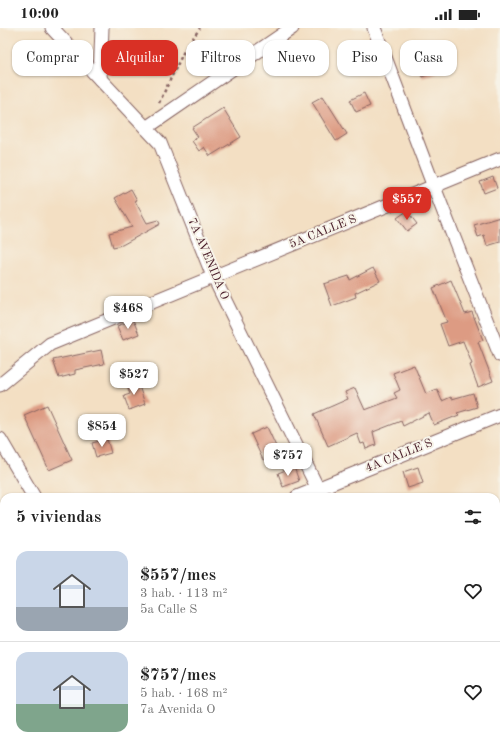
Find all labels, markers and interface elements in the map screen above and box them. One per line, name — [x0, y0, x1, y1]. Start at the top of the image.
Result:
text: 10:00 — [20, 7, 59, 22]
chip: Comprar — [12, 40, 93, 76]
chip: Alquilar — [101, 40, 178, 76]
chip: Filtros — [186, 40, 255, 76]
chip: Nuevo — [263, 40, 329, 76]
chip: Piso — [337, 40, 392, 76]
chip: Casa — [400, 40, 457, 76]
pin: $557 — [383, 187, 431, 221]
text: $557 — [392, 193, 422, 206]
street label: 5A CALLE S — [287, 212, 358, 251]
street label: 7A AVENIDA O — [185, 216, 231, 302]
pin: $468 — [104, 296, 152, 330]
text: $468 — [113, 302, 143, 315]
pin: $527 — [110, 362, 158, 396]
text: $527 — [119, 368, 149, 381]
pin: $854 — [78, 414, 126, 448]
text: $854 — [87, 420, 117, 433]
street label: 4A CALLE S — [364, 437, 434, 475]
pin: $757 — [264, 443, 312, 477]
text: $757 — [273, 449, 303, 462]
icon: filters — [462, 506, 484, 528]
text: 5 viviendas — [16, 509, 101, 526]
icon: home — [48, 567, 96, 615]
text: $557/mes — [140, 567, 216, 584]
icon: heart — [462, 580, 484, 602]
text: 3 hab. · 113 m² — [140, 587, 227, 600]
text: 5a Calle S — [140, 603, 197, 616]
text: $757/mes — [140, 667, 216, 684]
icon: home — [48, 668, 96, 716]
icon: heart — [462, 681, 484, 703]
text: 5 hab. · 168 m² — [140, 687, 227, 700]
text: 7a Avenida O — [140, 703, 215, 716]

